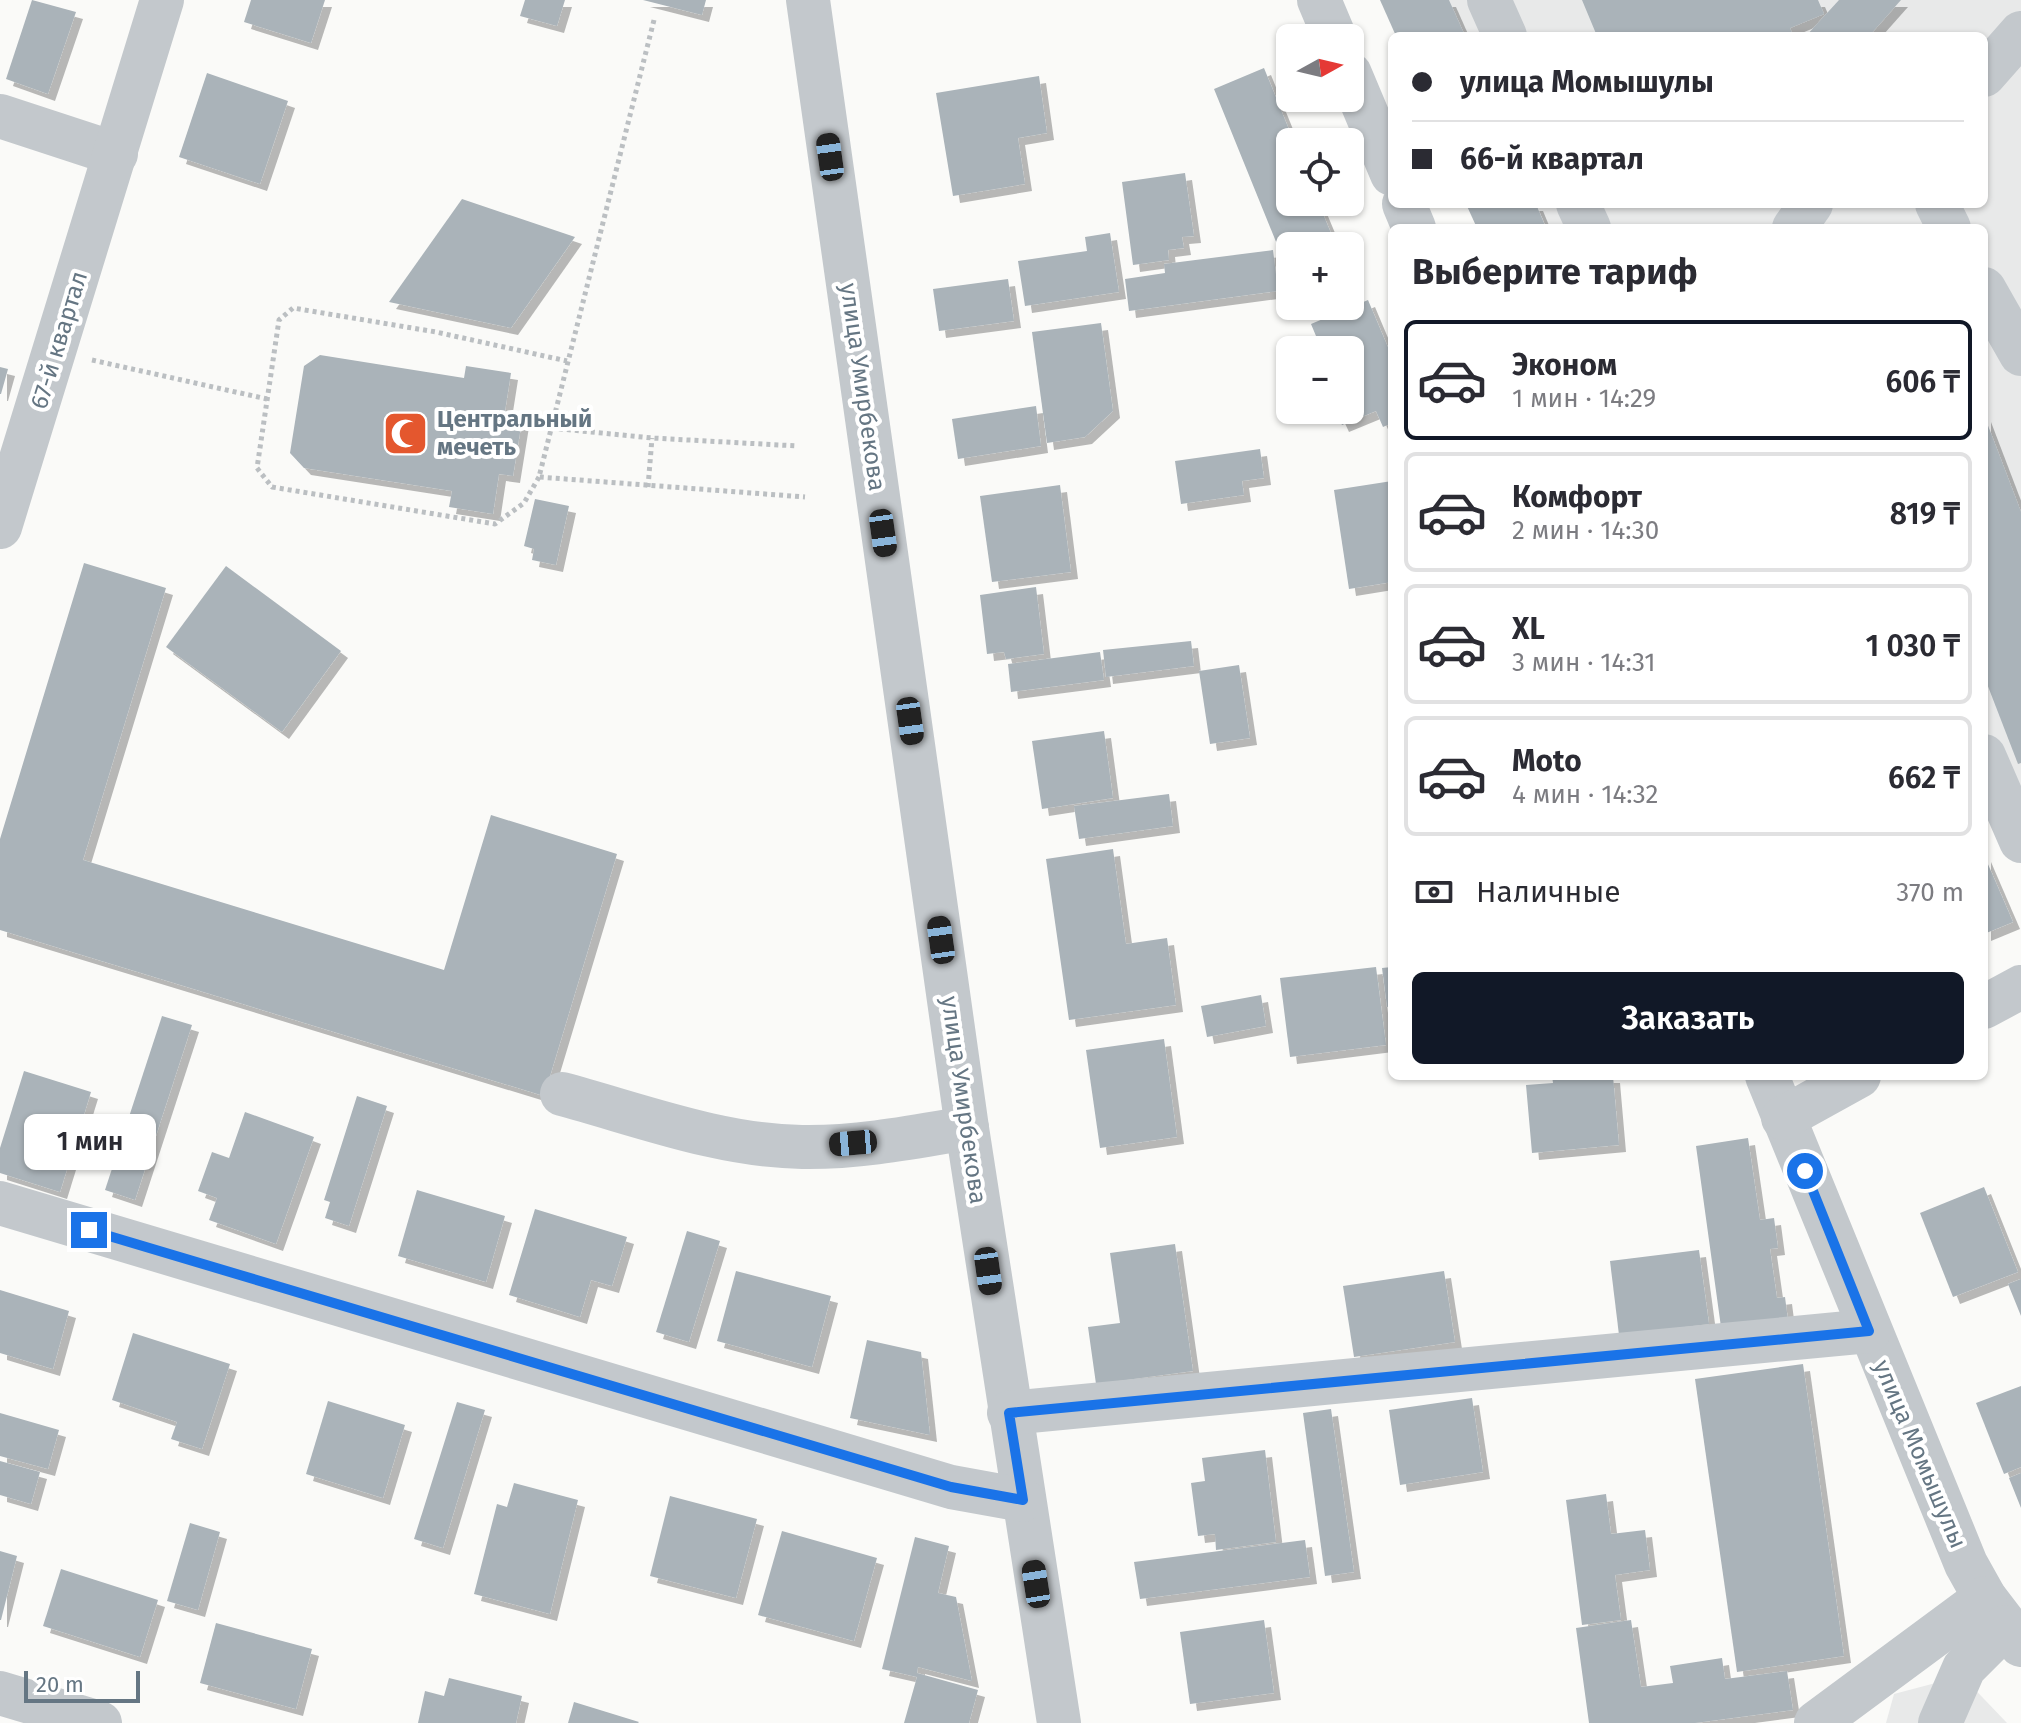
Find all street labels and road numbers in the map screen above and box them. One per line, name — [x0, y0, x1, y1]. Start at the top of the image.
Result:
street label: 67-й квартал — [25, 268, 93, 412]
street label: улица Умирбекова — [835, 281, 891, 493]
street label: улица Умирбекова — [936, 994, 992, 1206]
street label: улица Момышулы — [1868, 1356, 1972, 1552]

